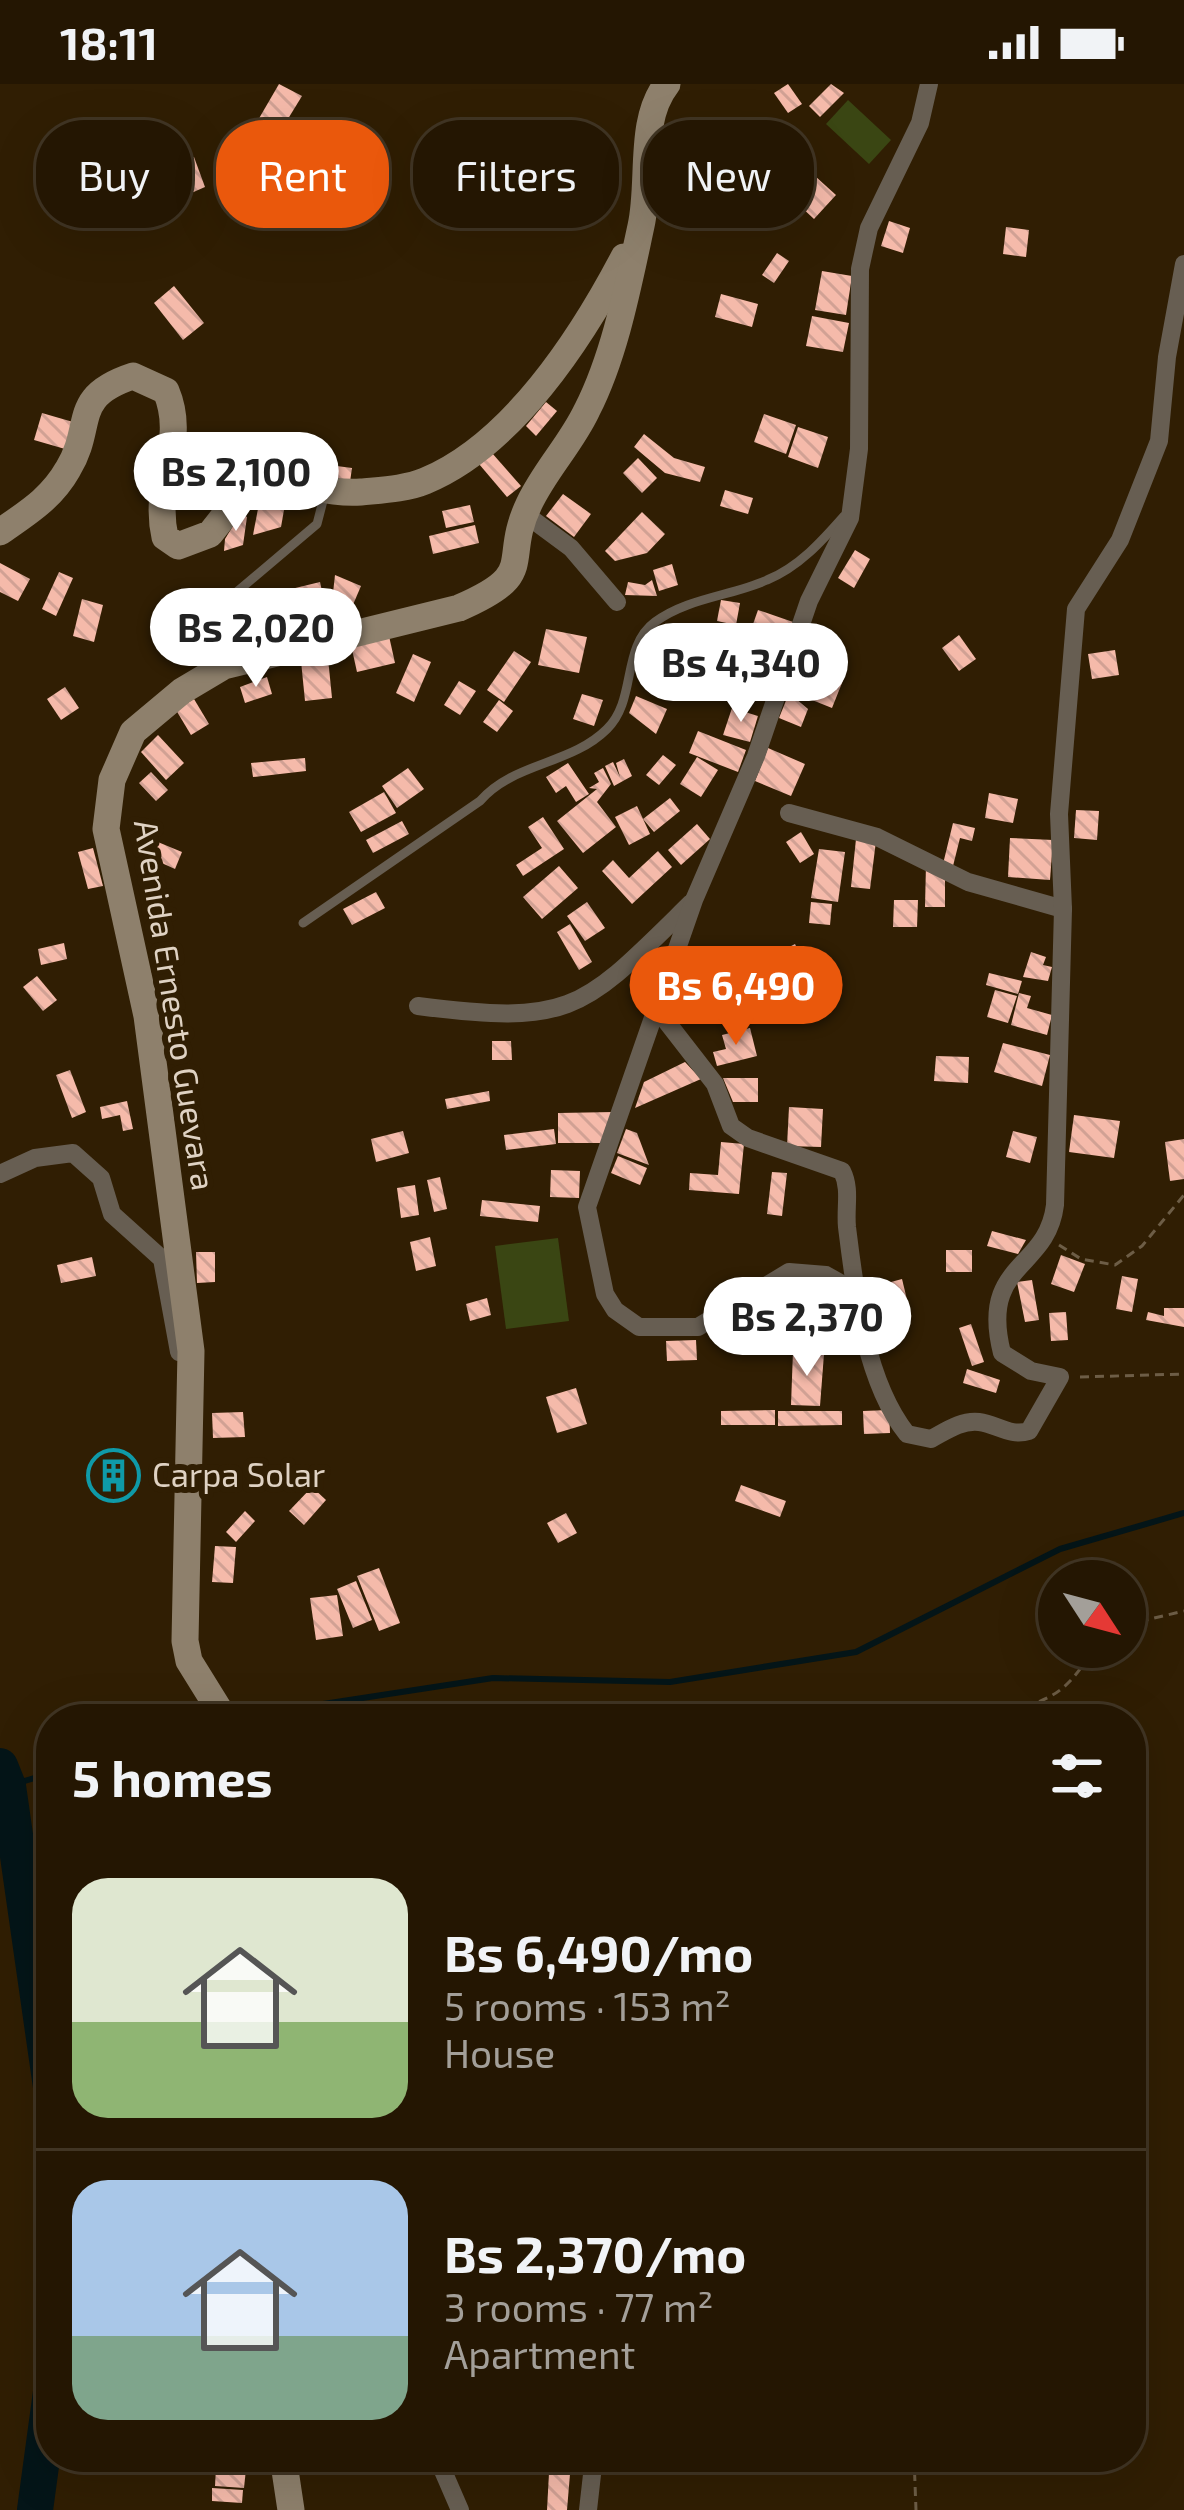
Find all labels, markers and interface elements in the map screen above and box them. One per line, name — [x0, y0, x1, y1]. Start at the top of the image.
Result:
text: 18:11 — [60, 15, 158, 69]
chip: Buy — [36, 120, 192, 228]
chip: Rent — [216, 120, 389, 228]
chip: Filters — [413, 120, 619, 228]
chip: New — [643, 120, 814, 228]
pin: Bs 2,100 — [112, 432, 360, 534]
text: Bs 2,100 — [161, 447, 311, 494]
pin: Bs 2,020 — [132, 588, 380, 690]
text: Bs 2,020 — [177, 603, 335, 650]
pin: Bs 4,340 — [617, 623, 865, 725]
text: Bs 4,340 — [661, 638, 821, 685]
street label: Avenida Ernesto Guevara — [127, 817, 225, 1193]
pin: Bs 6,490 — [612, 946, 860, 1048]
text: Bs 6,490 — [657, 961, 815, 1008]
pin: Bs 2,370 — [683, 1277, 931, 1379]
text: Bs 2,370 — [730, 1292, 884, 1339]
building icon: Carpa Solar — [85, 1447, 141, 1503]
place label: Carpa Solar — [152, 1454, 325, 1494]
north arrow — [1038, 1560, 1146, 1668]
map controls — [1038, 1560, 1146, 1668]
icon: filters — [1044, 1743, 1110, 1809]
text: 5 homes — [72, 1746, 273, 1807]
text: Bs 6,490/mo — [444, 1921, 753, 1982]
icon: home — [168, 1926, 312, 2070]
text: 5 rooms · 153 m² — [444, 1982, 731, 2029]
text: House — [444, 2029, 555, 2076]
text: Bs 2,370/mo — [444, 2222, 746, 2283]
icon: home — [168, 2228, 312, 2372]
text: 3 rooms · 77 m² — [444, 2283, 713, 2330]
text: Apartment — [444, 2330, 635, 2377]

